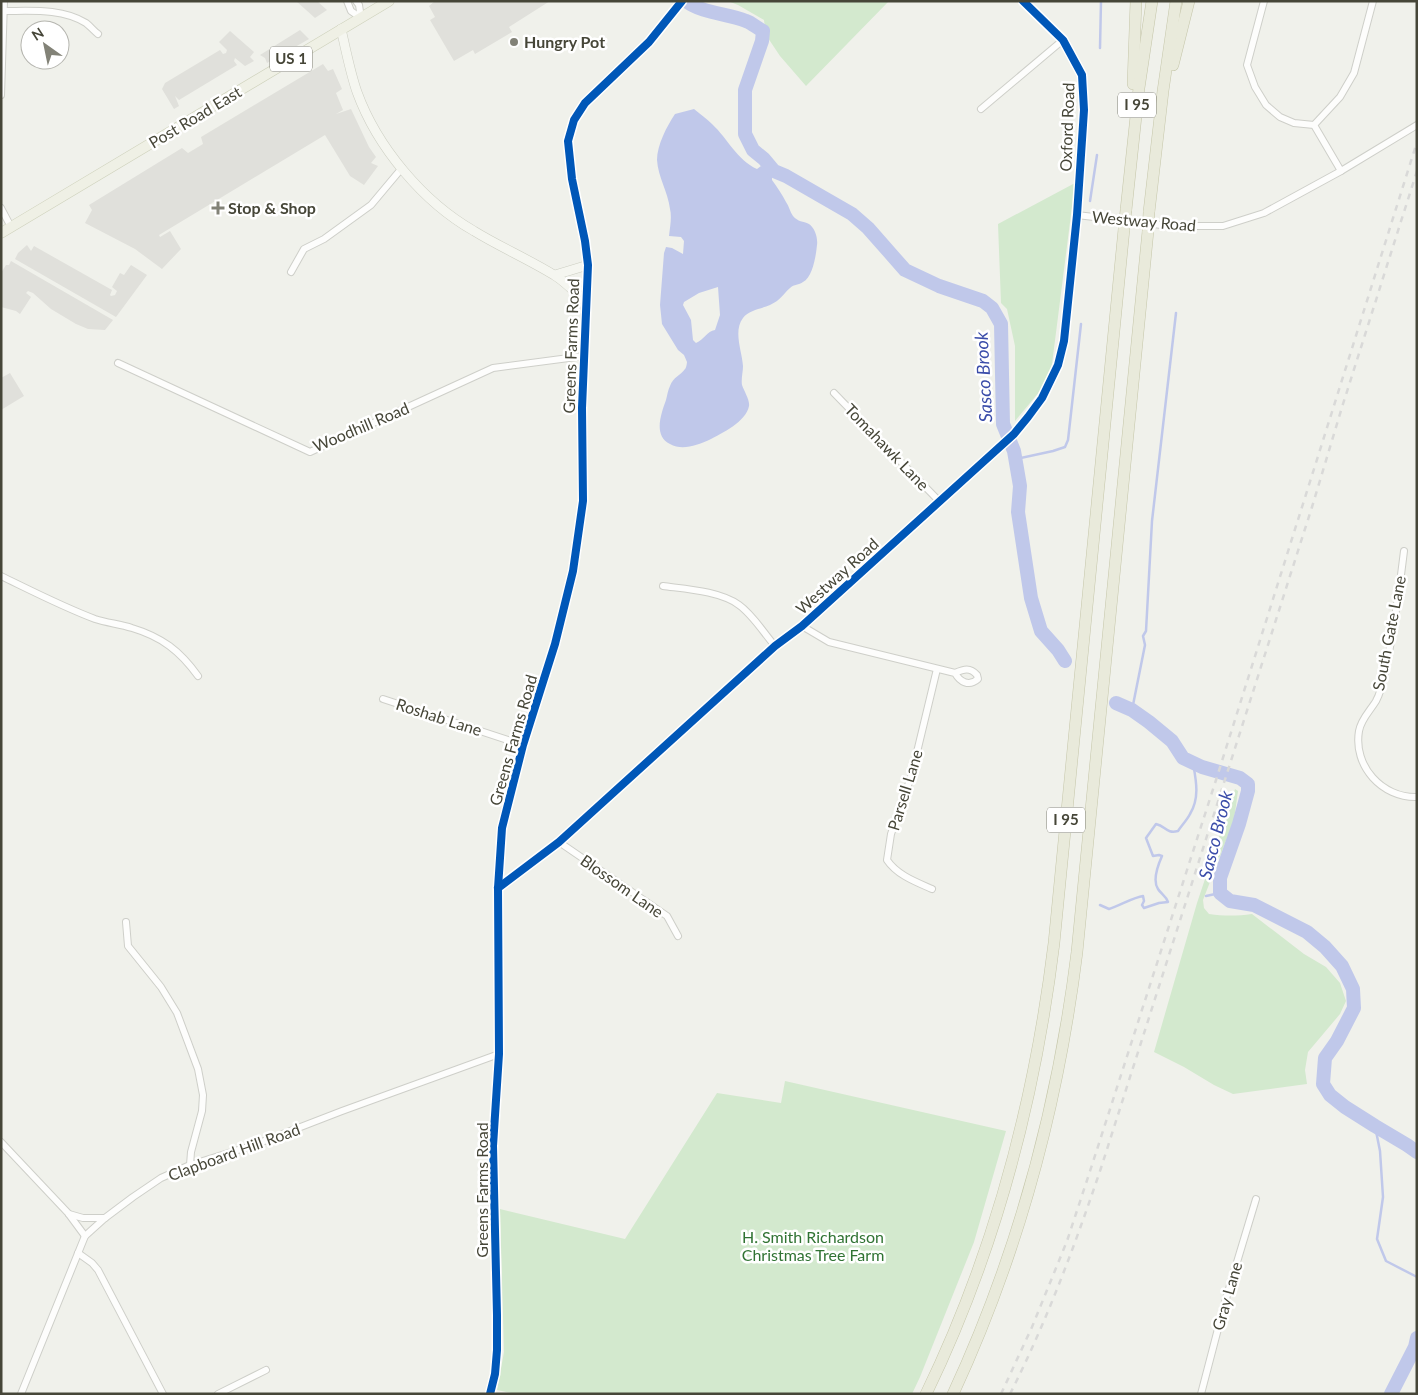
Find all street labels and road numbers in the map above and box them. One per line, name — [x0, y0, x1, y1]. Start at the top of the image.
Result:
road number: US 1 — [270, 46, 312, 72]
street label: Post Road East — [145, 81, 245, 152]
street label: Oxford Road — [1055, 82, 1078, 172]
road number: I 95 — [1118, 92, 1156, 118]
street label: Westway Road — [1091, 206, 1197, 235]
street label: Greens Farms Road — [559, 278, 582, 414]
street label: Woodhill Road — [310, 398, 412, 455]
street label: Tomahawk Lane — [841, 399, 933, 494]
street label: Westway Road — [791, 534, 882, 618]
street label: South Gate Lane — [1368, 574, 1409, 692]
street label: Greens Farms Road — [485, 672, 540, 807]
street label: Roshab Lane — [394, 694, 484, 739]
street label: Parsell Lane — [883, 747, 926, 833]
road number: I 95 — [1047, 808, 1085, 832]
street label: Blossom Lane — [577, 850, 667, 921]
street label: Clapboard Hill Road — [165, 1119, 302, 1184]
street label: Greens Farms Road — [472, 1122, 491, 1258]
street label: Gray Lane — [1208, 1259, 1245, 1332]

